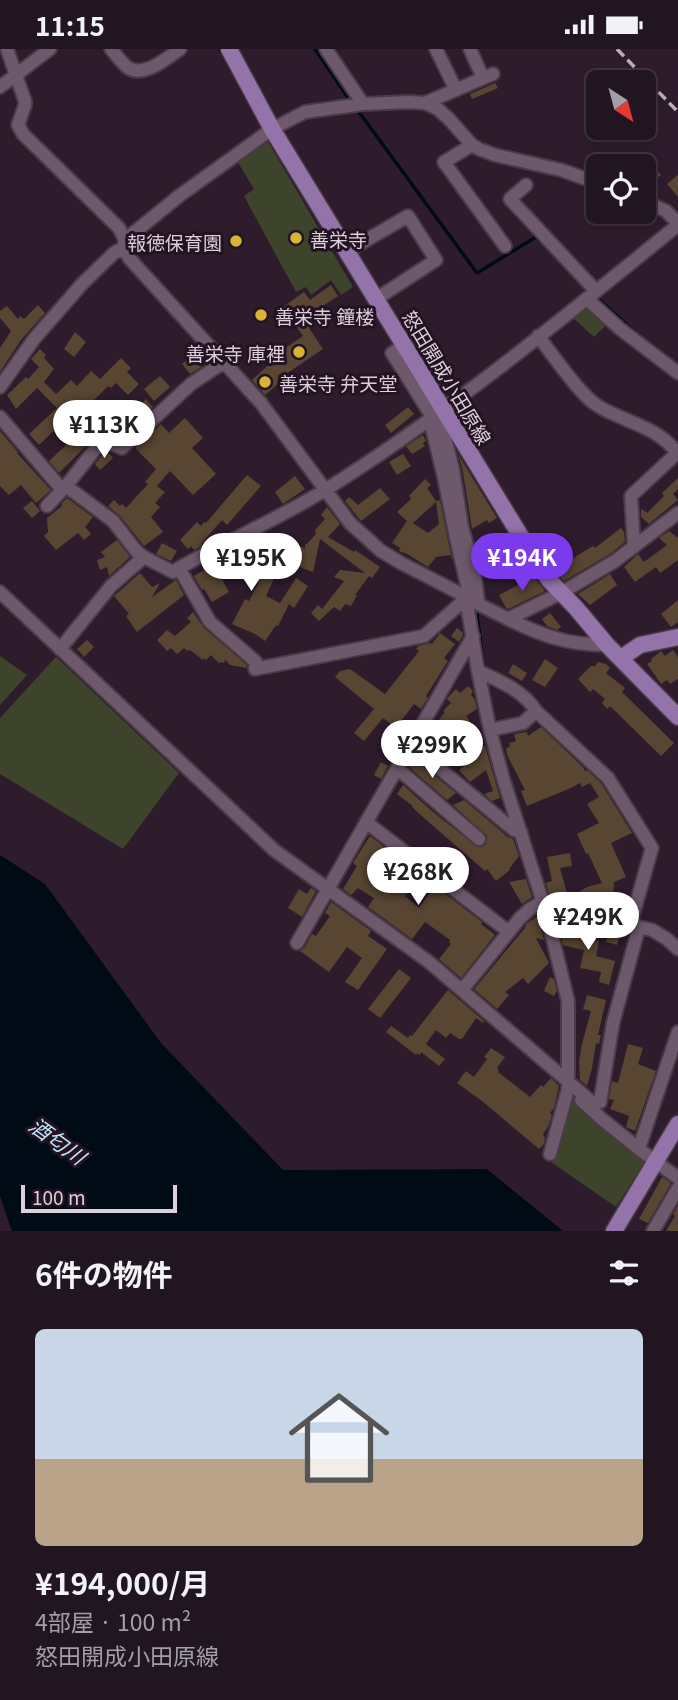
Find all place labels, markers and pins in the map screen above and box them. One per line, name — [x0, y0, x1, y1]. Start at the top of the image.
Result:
place label: 善栄寺 — [310, 225, 367, 252]
place label: 報徳保育園 — [127, 228, 222, 255]
marker: 善栄寺 — [288, 230, 304, 246]
marker: 報徳保育園 — [228, 233, 244, 249]
place label: 善栄寺 鐘楼 — [275, 302, 374, 329]
marker: 善栄寺 鐘楼 — [253, 307, 269, 323]
place label: 善栄寺 庫裡 — [186, 339, 285, 366]
marker: 善栄寺 庫裡 — [291, 344, 307, 360]
place label: 善栄寺 弁天堂 — [279, 369, 397, 396]
marker: 善栄寺 弁天堂 — [257, 374, 273, 390]
pin: ¥113K — [55, 401, 153, 460]
pin: ¥195K — [202, 533, 300, 593]
pin: ¥194K — [473, 533, 571, 593]
pin: ¥299K — [383, 721, 481, 780]
pin: ¥268K — [369, 847, 467, 907]
pin: ¥249K — [539, 893, 637, 952]

